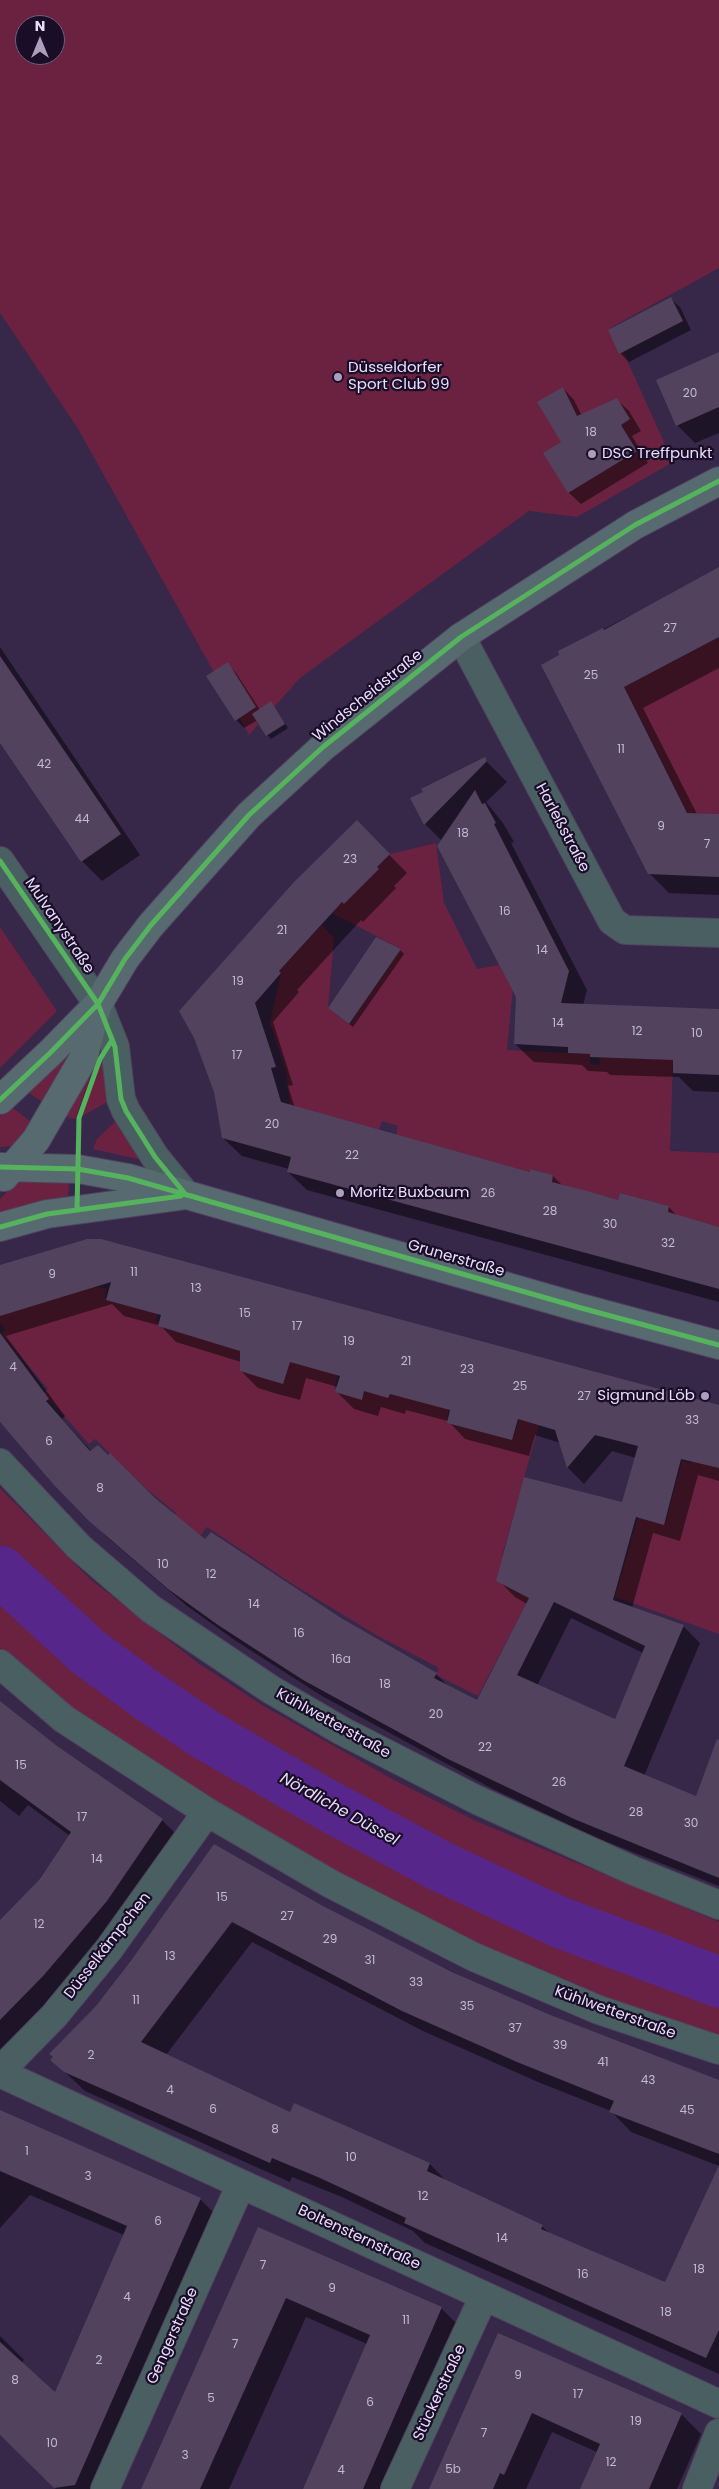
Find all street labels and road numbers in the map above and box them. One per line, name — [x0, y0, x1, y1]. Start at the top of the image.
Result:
street label: Windscheidstraße — [309, 646, 427, 746]
street label: Harleßstraße — [531, 781, 593, 875]
street label: Mulvanystraße — [20, 875, 98, 977]
street label: Grunerstraße — [406, 1237, 506, 1281]
street label: Kühlwetterstraße — [273, 1685, 393, 1763]
street label: Düsselkämpchen — [61, 1889, 155, 2003]
street label: Kühlwetterstraße — [552, 1983, 678, 2043]
street label: Boltensternstraße — [295, 2202, 423, 2274]
street label: Gengerstraße — [144, 2285, 202, 2387]
street label: Stückerstraße — [410, 2342, 470, 2444]

